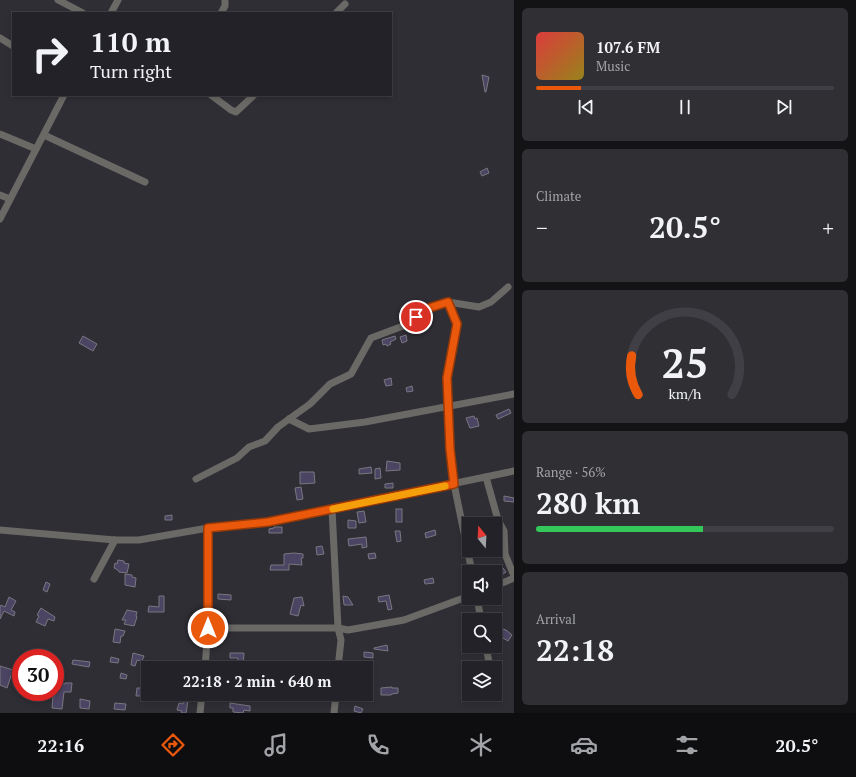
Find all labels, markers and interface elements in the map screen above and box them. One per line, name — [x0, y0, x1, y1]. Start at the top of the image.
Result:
text: 110 m — [90, 23, 171, 60]
icon: right — [24, 28, 76, 80]
text: 107.6 FM — [596, 37, 660, 57]
text: Music — [596, 57, 630, 75]
text: Turn right — [90, 59, 172, 83]
icon: previous — [575, 96, 597, 118]
icon: pause — [674, 96, 696, 118]
icon: next — [773, 96, 795, 118]
text: Climate — [536, 187, 581, 205]
text: 20.5° — [649, 207, 721, 247]
text: − — [536, 213, 548, 242]
text: + — [822, 213, 834, 242]
pin — [399, 300, 433, 334]
icon: arrive — [405, 306, 427, 328]
text: 25 — [661, 334, 709, 389]
text: km/h — [669, 383, 702, 402]
text: Range · 56% — [536, 463, 606, 481]
text: 280 km — [536, 483, 640, 523]
north arrow — [462, 517, 502, 557]
map controls — [462, 517, 502, 701]
button: sound — [462, 565, 502, 605]
position arrow — [187, 607, 229, 649]
text: Arrival — [536, 610, 576, 628]
button: search — [462, 613, 502, 653]
text: 22:18 — [536, 630, 614, 670]
speed limit sign: 30 — [12, 649, 64, 701]
button: layers — [462, 661, 502, 701]
text: 22:18 · 2 min · 640 m — [183, 671, 331, 691]
icon: directions — [159, 731, 187, 759]
icon: music — [262, 731, 290, 759]
icon: phone — [364, 731, 392, 759]
icon: climate — [467, 731, 495, 759]
icon: car — [570, 731, 598, 759]
icon: filters — [673, 731, 701, 759]
text: 22:16 — [37, 733, 84, 757]
text: 20.5° — [775, 733, 819, 757]

